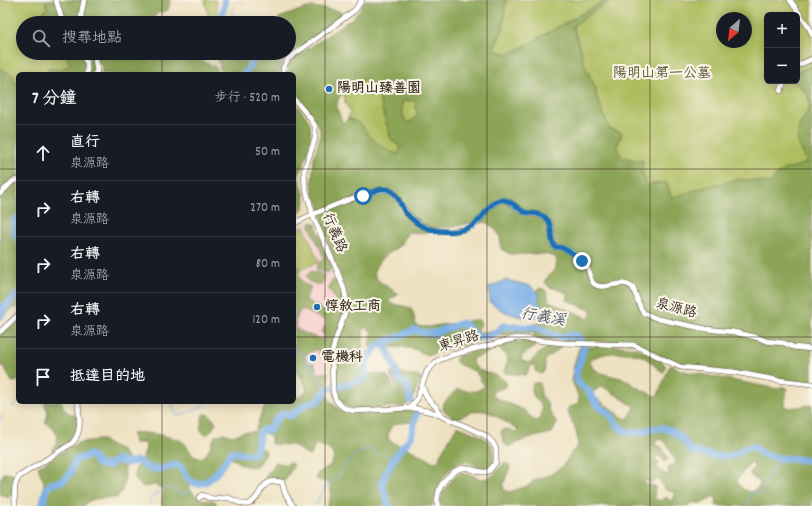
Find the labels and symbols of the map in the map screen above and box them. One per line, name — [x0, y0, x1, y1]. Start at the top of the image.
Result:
north arrow — [716, 12, 752, 48]
park label: 陽明山第一公墓 — [613, 64, 711, 84]
place label: 陽明山臻善園 — [337, 79, 421, 99]
marker: 陽明山臻善園 — [324, 84, 334, 94]
route start — [354, 187, 372, 205]
street label: 行義路 — [317, 210, 351, 256]
route end — [573, 252, 591, 270]
street label: 泉源路 — [653, 294, 699, 324]
place label: 惇敘工商 — [325, 297, 381, 317]
marker: 惇敘工商 — [312, 302, 322, 312]
water label: 行義溪 — [519, 303, 568, 333]
street label: 東昇路 — [436, 326, 482, 358]
place label: 電機科 — [321, 348, 363, 368]
marker: 電機科 — [308, 353, 318, 363]

